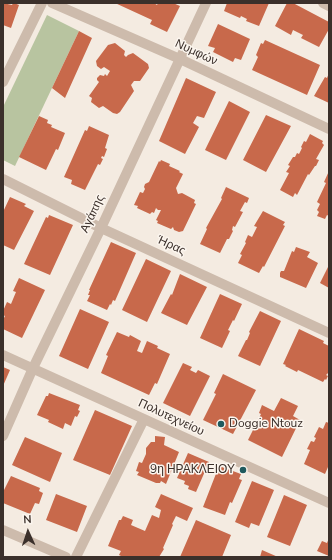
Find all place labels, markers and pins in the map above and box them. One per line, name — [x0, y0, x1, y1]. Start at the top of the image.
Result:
place label: Doggie Ntouz — [229, 417, 303, 431]
marker: Doggie Ntouz — [216, 419, 226, 429]
place label: 9η ΗΡΑΚΛΕΙΟΥ — [150, 463, 235, 477]
marker: 9η ΗΡΑΚΛΕΙΟΥ — [238, 465, 248, 475]

